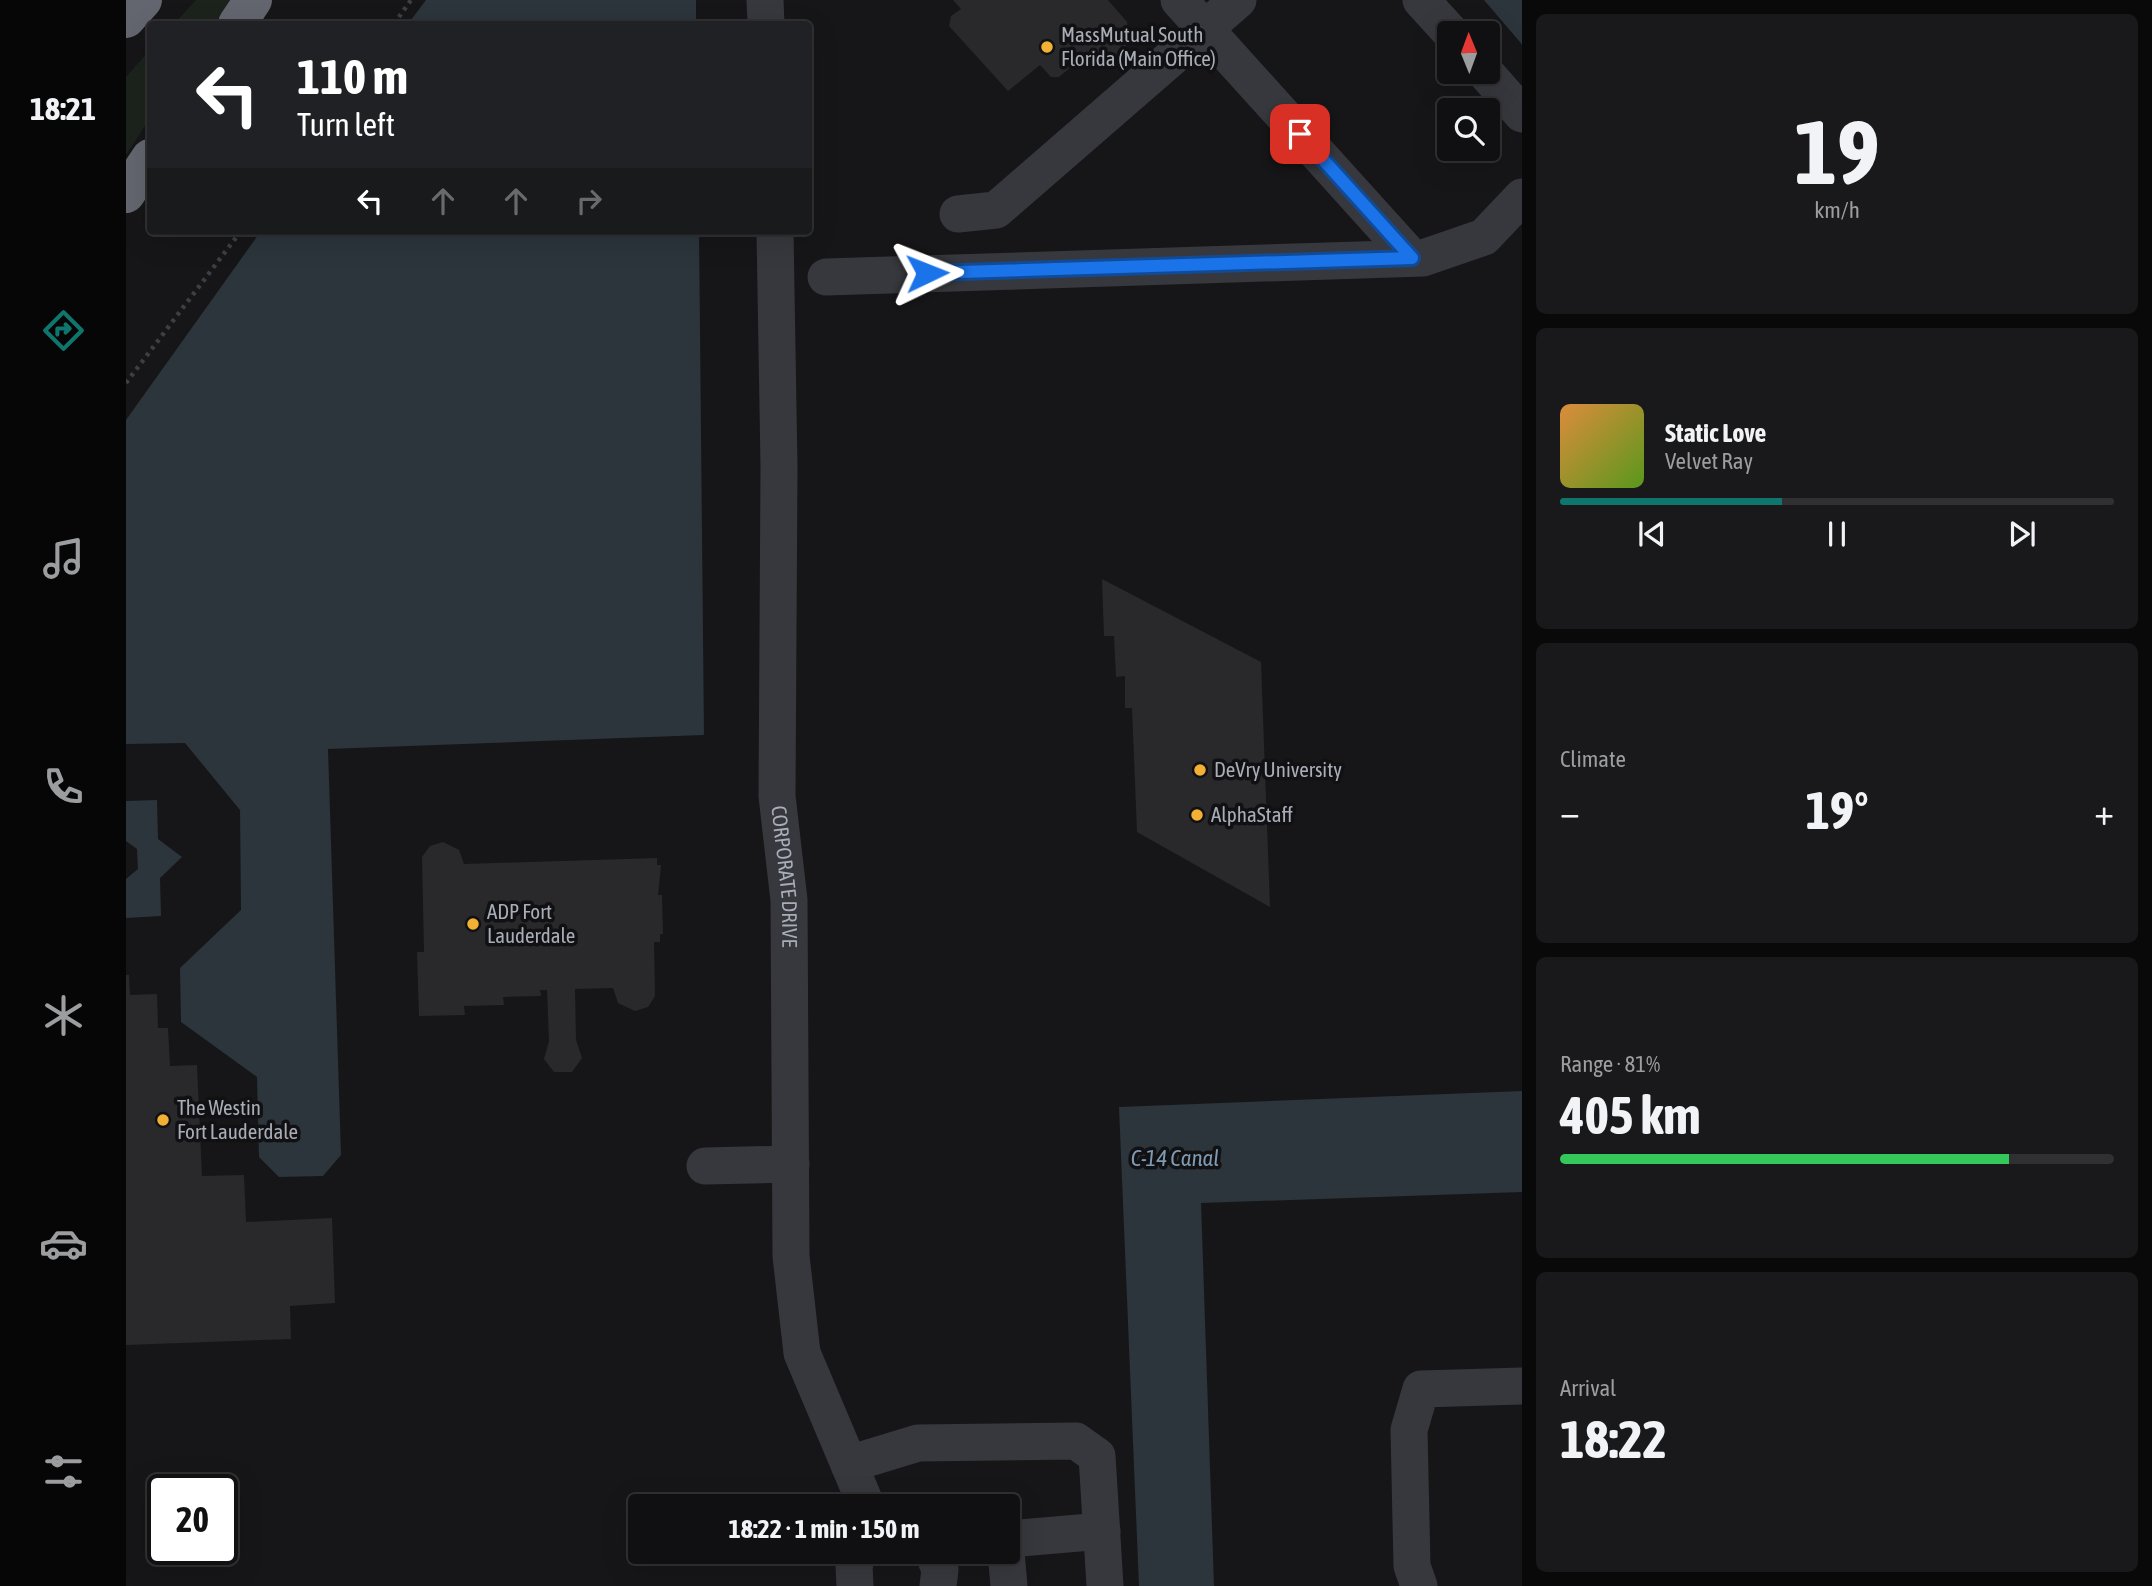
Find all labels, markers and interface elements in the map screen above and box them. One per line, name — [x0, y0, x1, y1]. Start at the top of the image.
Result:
north arrow — [1437, 21, 1500, 84]
map controls — [1437, 21, 1500, 161]
place label: MassMutual South Florida (Main Office) — [1061, 22, 1216, 70]
marker: MassMutual South Florida (Main Office) — [1039, 39, 1055, 55]
text: 110 m — [297, 48, 408, 104]
icon: left — [182, 49, 273, 140]
text: 18:21 — [30, 90, 96, 127]
button: search — [1437, 98, 1500, 161]
text: 19 — [1794, 99, 1880, 203]
pin — [1270, 104, 1330, 164]
text: Turn left — [297, 106, 395, 143]
icon: arrive — [1281, 115, 1319, 153]
icon: left — [351, 182, 389, 220]
icon: ahead — [424, 182, 462, 220]
icon: ahead — [497, 182, 535, 220]
icon: right — [570, 182, 608, 220]
text: km/h — [1814, 197, 1860, 223]
position arrow — [890, 236, 964, 310]
icon: directions — [39, 306, 88, 355]
text: Static Love — [1665, 418, 1766, 448]
text: Velvet Ray — [1665, 448, 1753, 474]
icon: previous — [1633, 515, 1671, 553]
icon: pause — [1818, 515, 1856, 553]
icon: next — [2003, 515, 2041, 553]
icon: music — [39, 534, 88, 583]
text: Climate — [1560, 746, 1626, 772]
place label: DeVry University — [1214, 757, 1342, 781]
icon: phone — [39, 762, 88, 811]
marker: DeVry University — [1192, 762, 1208, 778]
text: 19° — [1805, 780, 1869, 840]
text: − — [1560, 790, 1580, 833]
text: + — [2094, 790, 2114, 833]
place label: AlphaStaff — [1211, 802, 1293, 826]
street label: CORPORATE DRIVE — [767, 804, 802, 948]
marker: AlphaStaff — [1189, 807, 1205, 823]
place label: ADP Fort Lauderdale — [487, 899, 575, 947]
marker: ADP Fort Lauderdale — [465, 916, 481, 932]
icon: climate — [39, 991, 88, 1040]
text: Range · 81% — [1560, 1051, 1660, 1077]
text: 405 km — [1560, 1085, 1701, 1145]
place label: The Westin Fort Lauderdale — [177, 1095, 298, 1143]
marker: The Westin Fort Lauderdale — [155, 1112, 171, 1128]
water label: C-14 Canal — [1131, 1145, 1219, 1171]
icon: car — [39, 1219, 88, 1268]
text: Arrival — [1560, 1375, 1616, 1401]
text: 18:22 — [1560, 1409, 1667, 1469]
icon: filters — [39, 1447, 88, 1496]
speed limit sign: 20 — [147, 1474, 238, 1565]
text: 18:22 · 1 min · 150 m — [729, 1514, 919, 1544]

